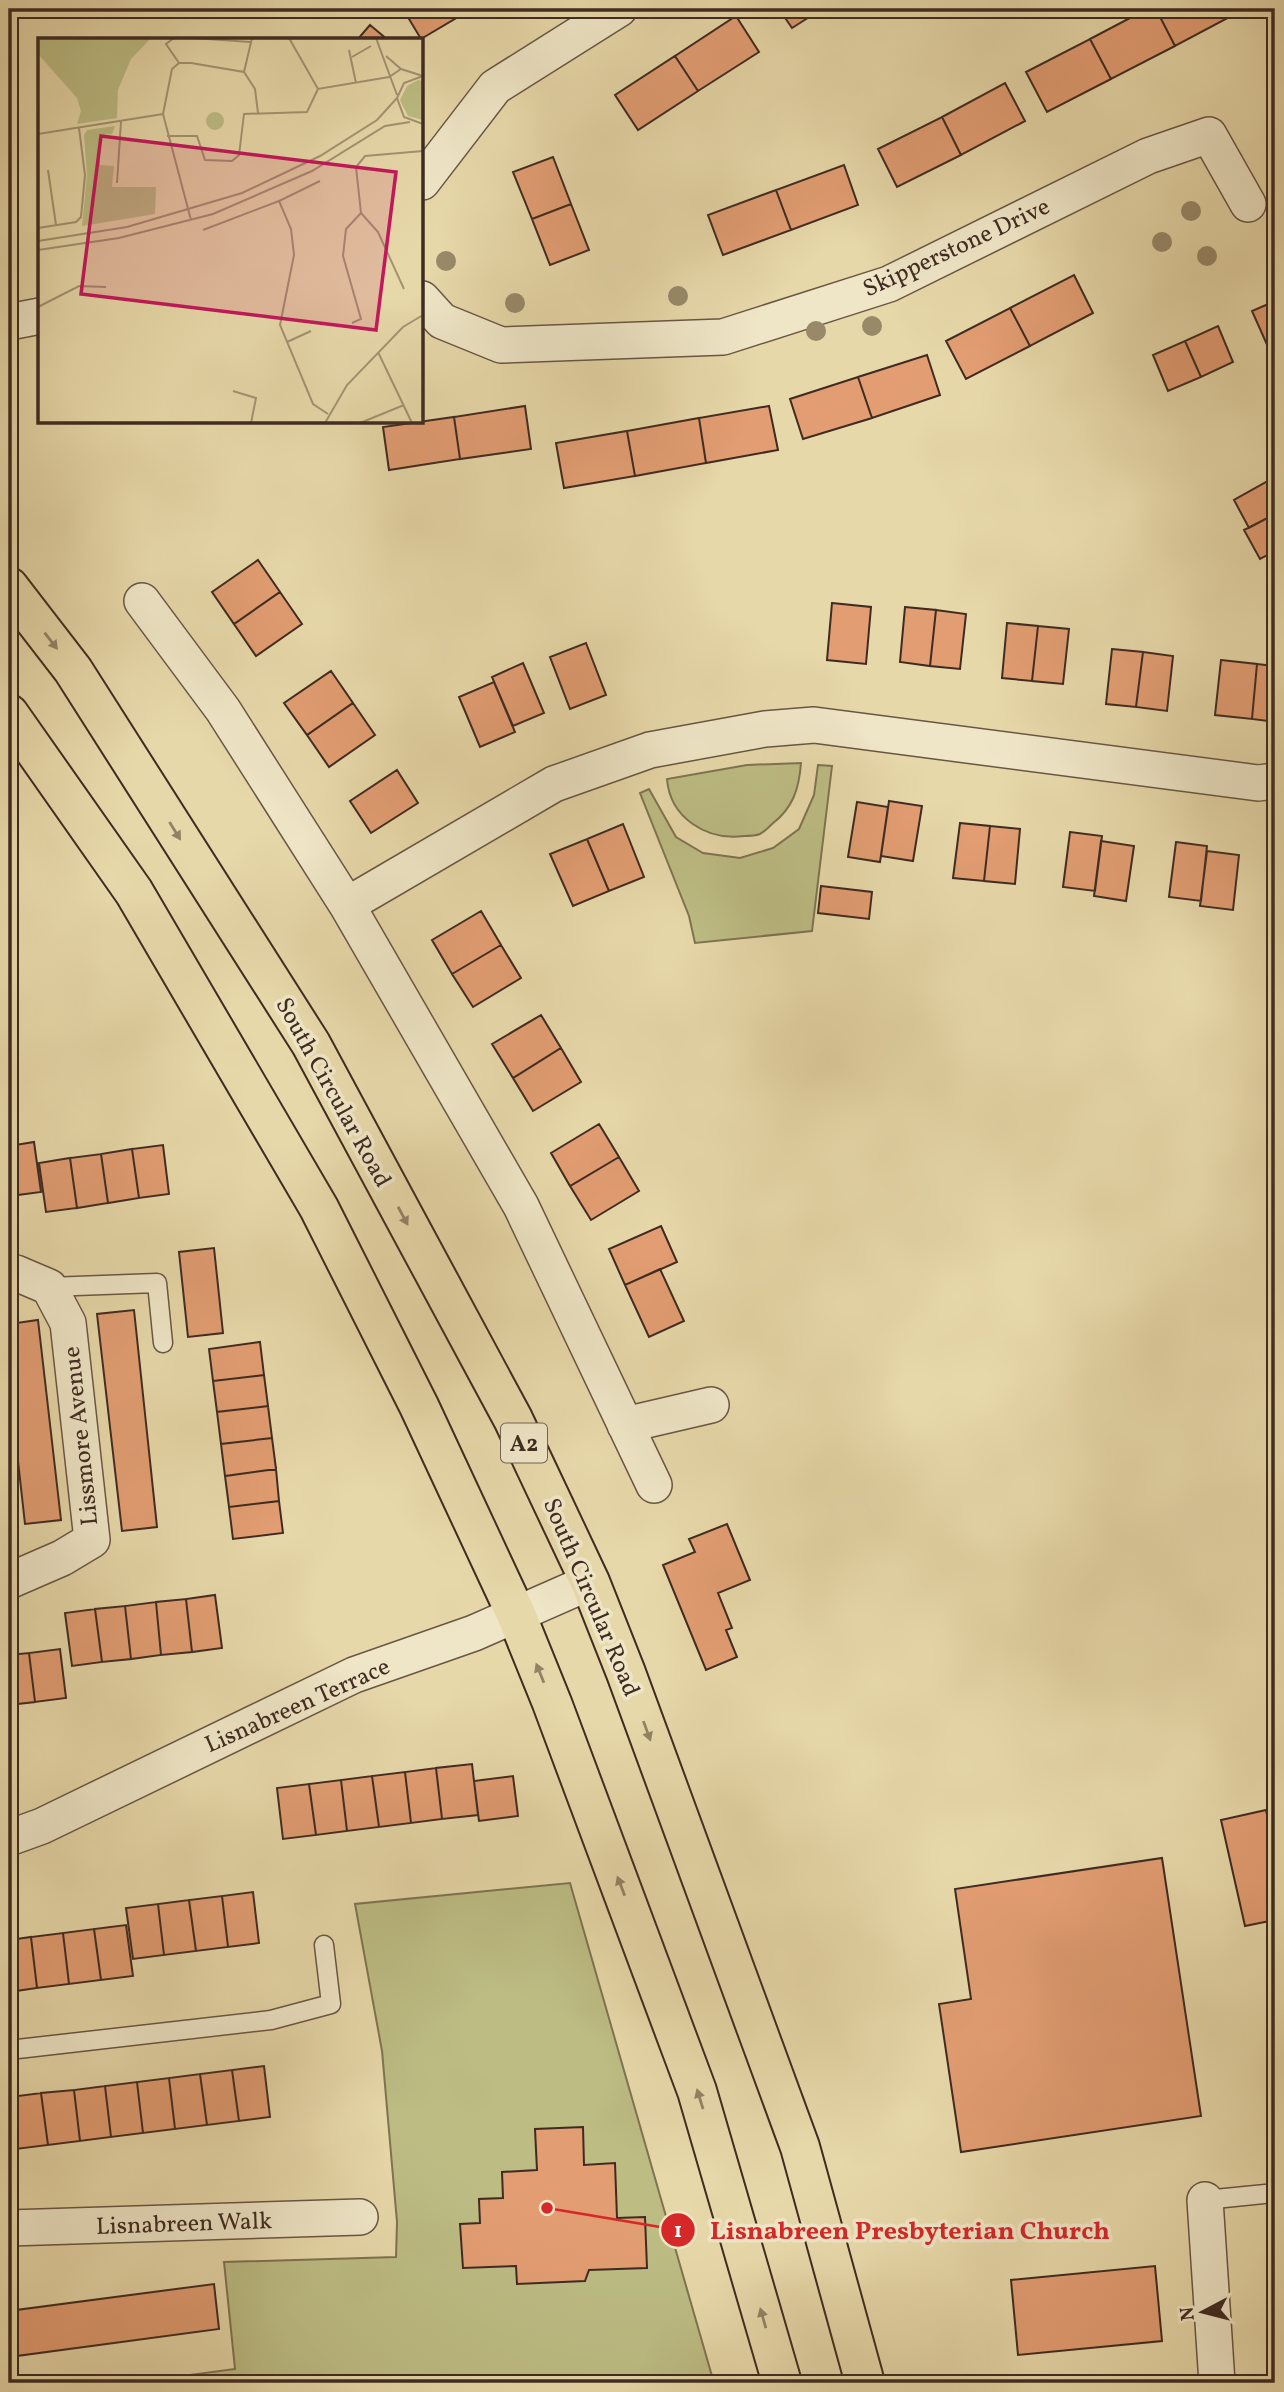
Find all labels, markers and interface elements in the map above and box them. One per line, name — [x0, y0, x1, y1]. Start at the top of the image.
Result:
inset map — [38, 38, 424, 424]
street label: Skipperstone Drive — [858, 191, 1056, 307]
one-way arrow — [43, 631, 58, 649]
one-way arrow — [169, 821, 182, 840]
street label: South Circular Road — [266, 992, 399, 1194]
one-way arrow — [398, 1206, 409, 1226]
street label: Lissmore Avenue — [56, 1345, 108, 1527]
road number: A2 — [501, 1424, 547, 1462]
street label: South Circular Road — [533, 1493, 647, 1702]
street label: Lisnabreen Terrace — [200, 1651, 396, 1763]
one-way arrow — [534, 1663, 545, 1684]
one-way arrow — [642, 1720, 653, 1741]
one-way arrow — [615, 1876, 626, 1897]
one-way arrow — [694, 2089, 704, 2110]
street label: Lisnabreen Walk — [95, 2205, 273, 2245]
callout: Lisnabreen Presbyterian Church — [661, 2206, 1124, 2253]
text: Lisnabreen Presbyterian Church — [710, 2214, 1110, 2250]
text: 1 — [674, 2217, 682, 2246]
north arrow — [1168, 2276, 1238, 2346]
text: N — [1174, 2305, 1202, 2322]
one-way arrow — [758, 2307, 768, 2328]

